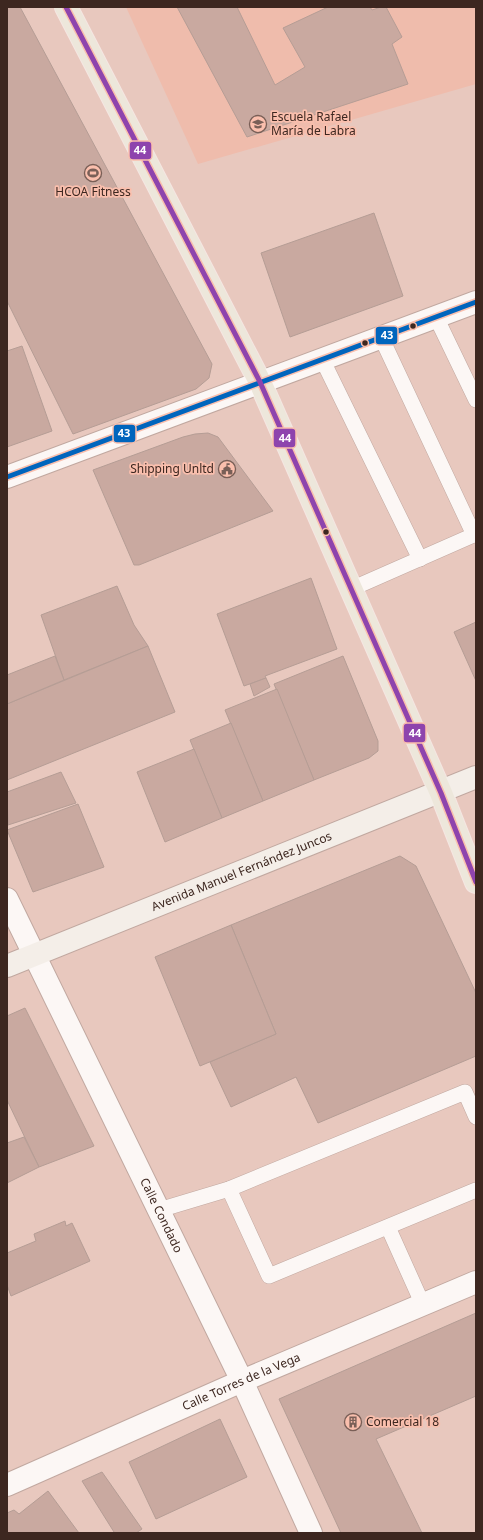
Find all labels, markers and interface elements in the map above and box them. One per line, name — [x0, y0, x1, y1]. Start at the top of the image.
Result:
place label: Escuela Rafael María de Labra — [271, 108, 356, 139]
school or university icon: Escuela Rafael María de Labra — [248, 114, 268, 134]
line badge: 44 — [129, 141, 152, 160]
text: 44 — [134, 142, 147, 157]
sports icon: HCOA Fitness — [83, 163, 103, 183]
place label: HCOA Fitness — [55, 183, 131, 200]
unlabelled marker — [408, 321, 418, 331]
line badge: 43 — [375, 326, 398, 345]
text: 43 — [381, 327, 393, 342]
unlabelled marker — [360, 338, 370, 348]
line badge: 43 — [113, 424, 136, 443]
text: 43 — [118, 425, 130, 440]
line badge: 44 — [273, 428, 296, 448]
text: 44 — [279, 430, 292, 445]
public building icon: Shipping Unltd — [217, 459, 237, 479]
place label: Shipping Unltd — [130, 460, 214, 477]
unlabelled marker — [321, 527, 331, 537]
line badge: 44 — [403, 723, 426, 743]
text: 44 — [409, 725, 422, 740]
street label: Avenida Manuel Fernández Juncos — [149, 827, 334, 915]
street label: Calle Condado — [136, 1175, 187, 1256]
street label: Calle Torres de la Vega — [179, 1348, 303, 1414]
building icon: Comercial 18 — [343, 1412, 363, 1432]
place label: Comercial 18 — [366, 1413, 439, 1430]

